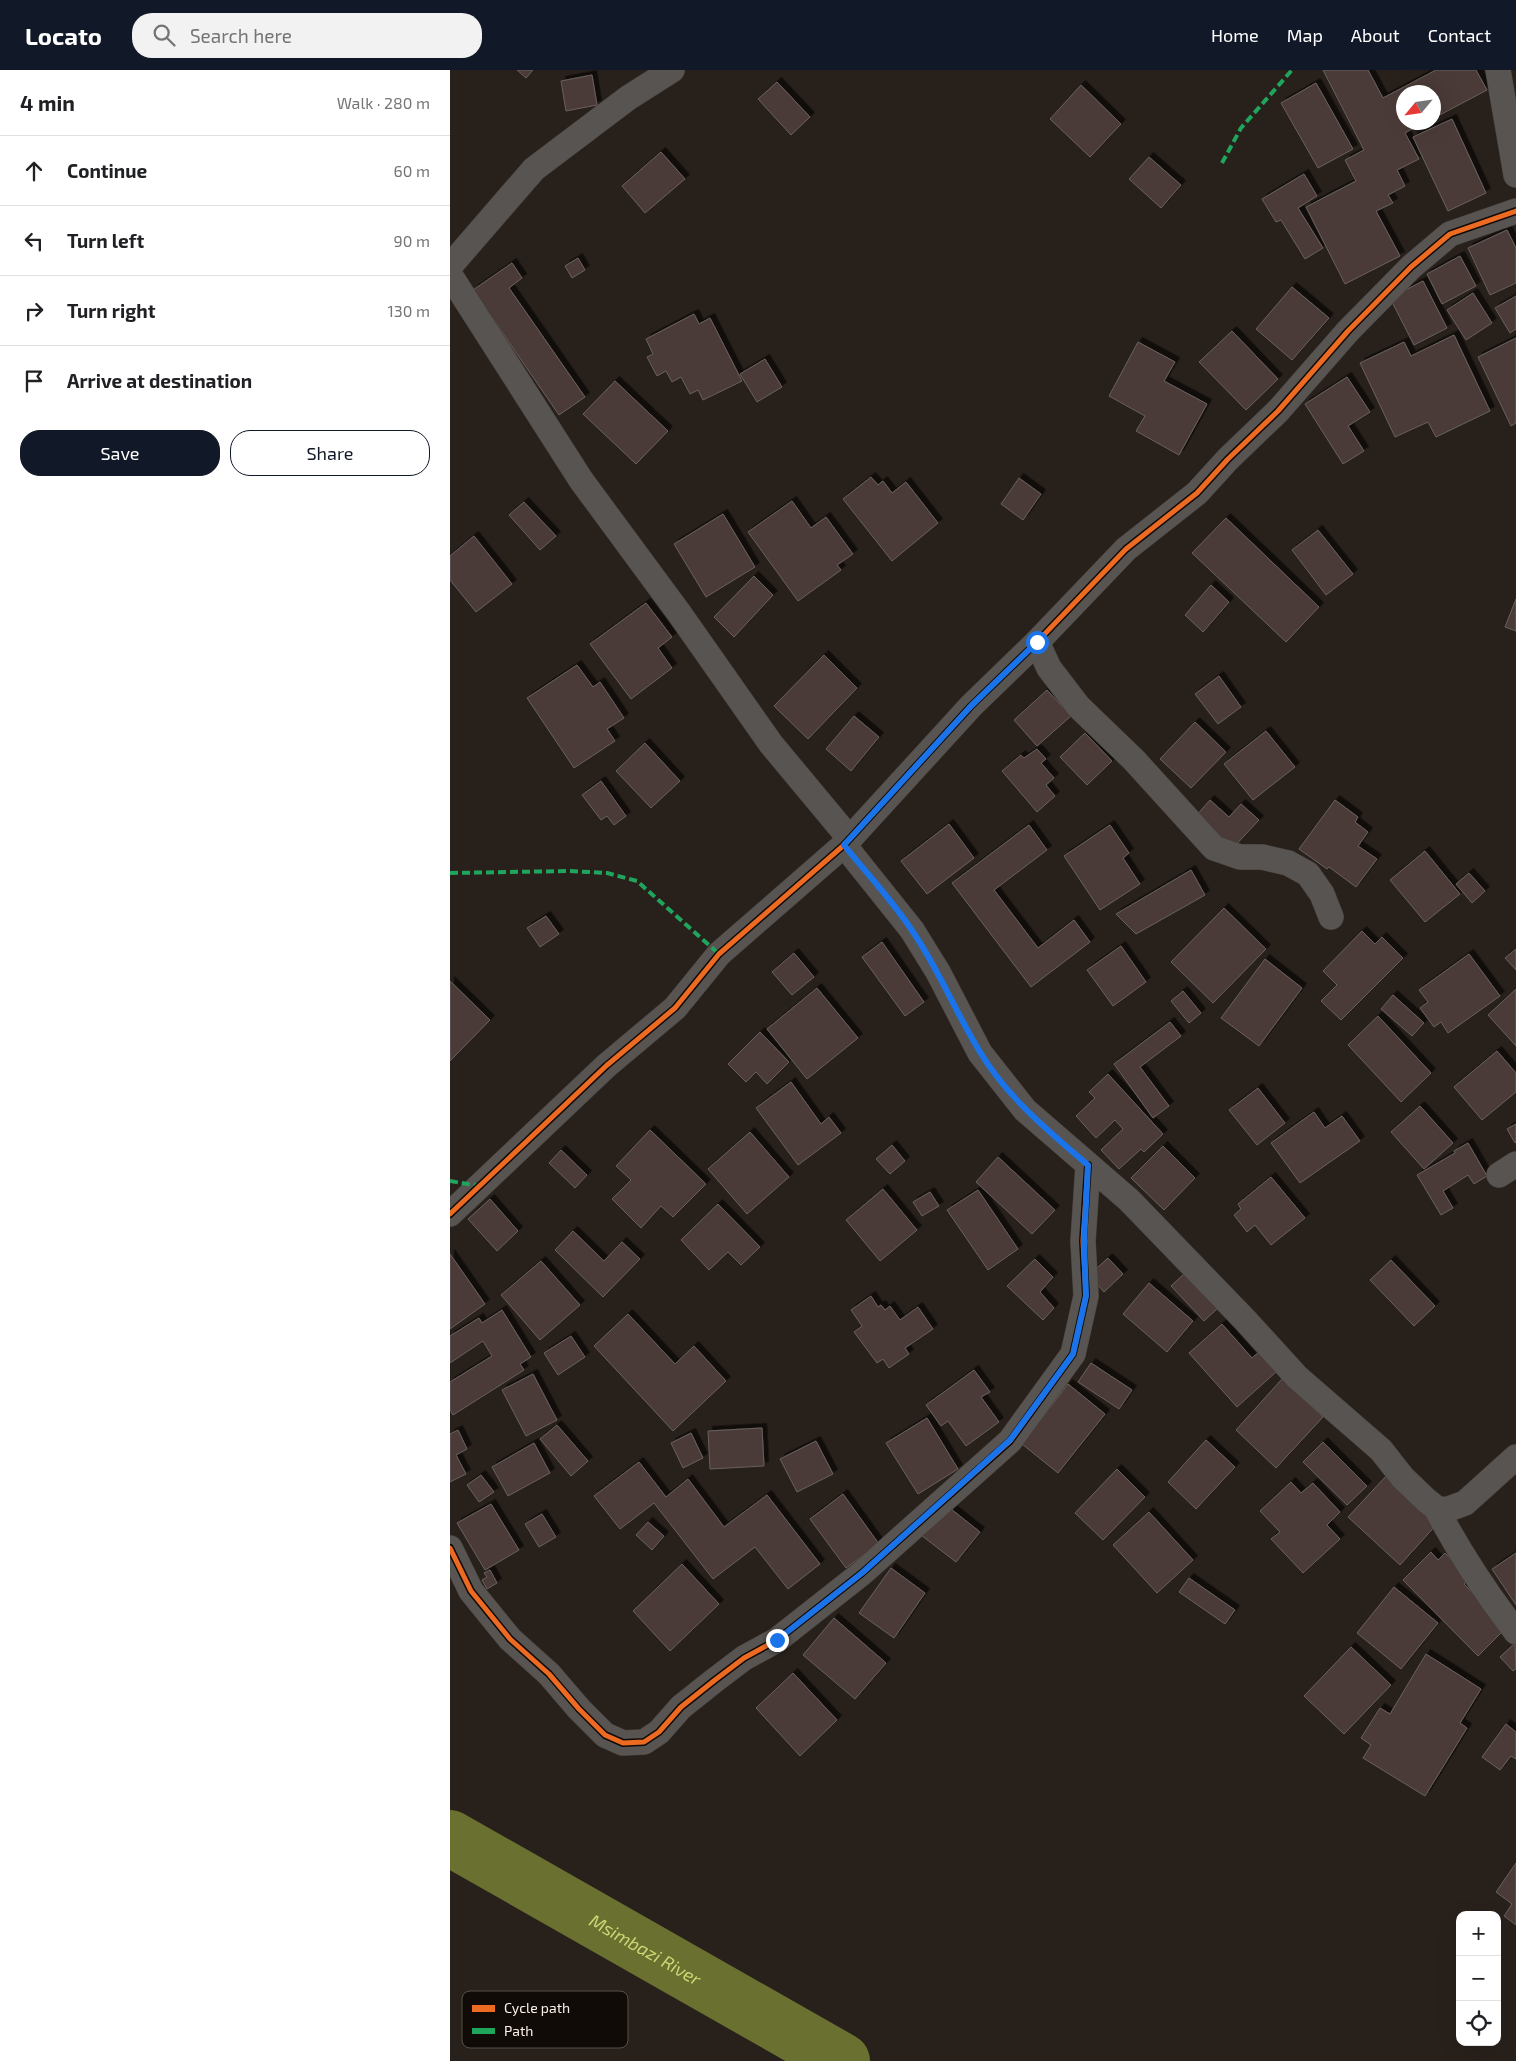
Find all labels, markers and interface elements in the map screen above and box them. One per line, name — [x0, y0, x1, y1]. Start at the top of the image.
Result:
search box — [132, 13, 482, 58]
text: Locato — [25, 21, 102, 50]
icon: search — [150, 21, 178, 49]
text: Search here — [190, 24, 292, 47]
text: Home — [1211, 24, 1259, 46]
text: Map — [1287, 24, 1323, 46]
text: About — [1351, 24, 1400, 46]
text: Contact — [1428, 24, 1491, 46]
north arrow — [1396, 85, 1441, 130]
text: 4 min — [20, 90, 75, 115]
text: Walk · 280 m — [337, 93, 430, 112]
icon: ahead — [20, 157, 48, 185]
text: Continue — [67, 159, 147, 182]
text: 60 m — [394, 161, 430, 180]
icon: left — [20, 227, 48, 255]
text: Turn left — [67, 229, 144, 252]
text: 90 m — [394, 231, 430, 250]
icon: right — [20, 297, 48, 325]
text: Turn right — [67, 299, 155, 322]
text: 130 m — [388, 301, 430, 320]
icon: arrive — [20, 367, 48, 395]
text: Arrive at destination — [67, 369, 252, 392]
button: Save — [20, 430, 220, 476]
button: Share — [230, 430, 430, 476]
route start — [1026, 631, 1049, 654]
route end — [766, 1629, 789, 1652]
water label: Msimbazi River — [586, 1909, 706, 1990]
map controls — [1456, 1911, 1501, 2046]
button: + — [1456, 1911, 1501, 1956]
button: − — [1456, 1956, 1501, 2001]
legend — [462, 1991, 628, 2048]
text: Cycle path — [504, 1999, 570, 2016]
button: locate — [1456, 2001, 1501, 2046]
text: Path — [504, 2022, 533, 2039]

